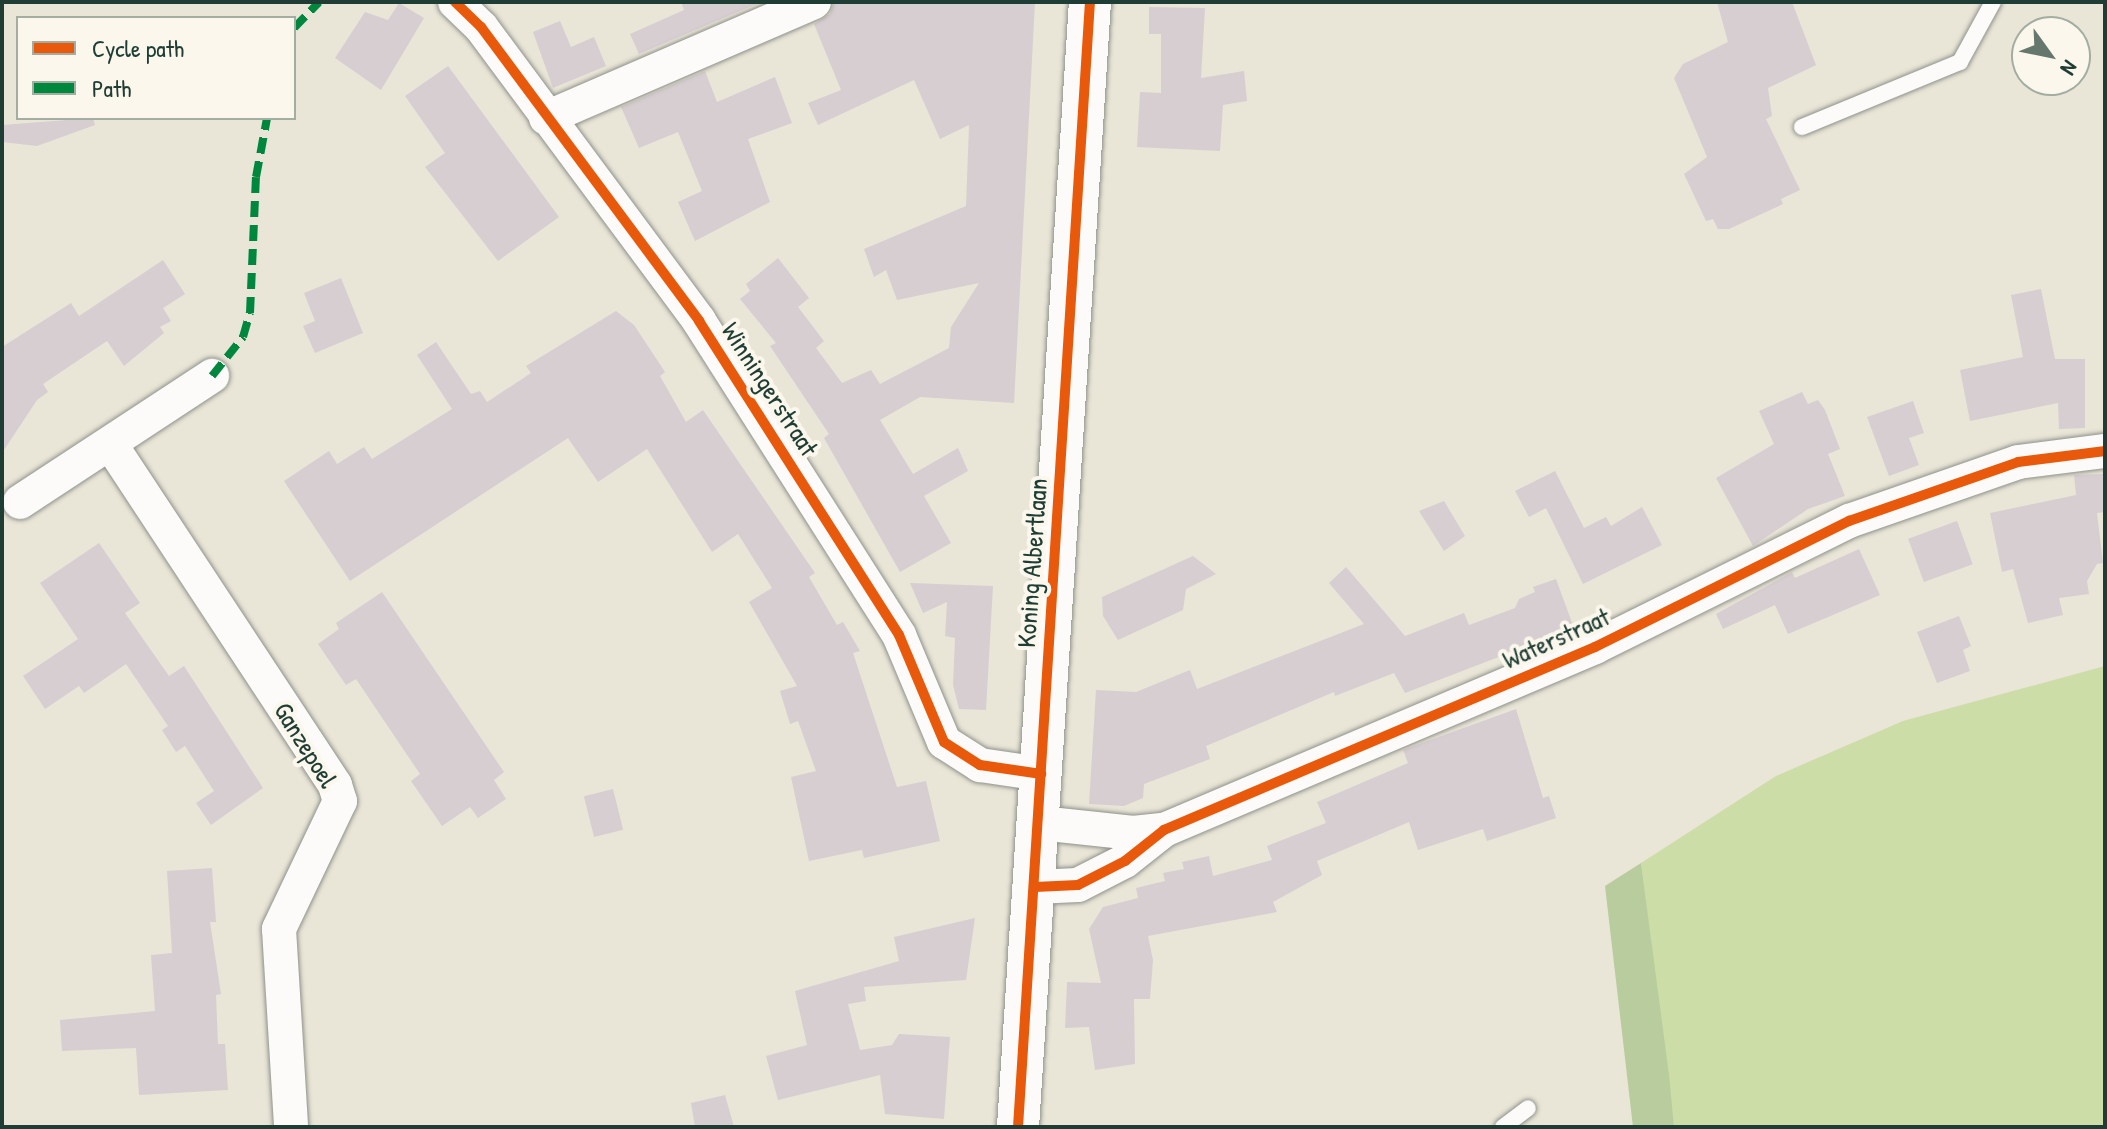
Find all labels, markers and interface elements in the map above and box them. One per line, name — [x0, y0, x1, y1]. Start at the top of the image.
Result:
legend — [16, 16, 296, 120]
north arrow — [2011, 16, 2091, 96]
text: Cycle path — [92, 32, 184, 64]
text: N — [2054, 55, 2085, 81]
text: Path — [92, 72, 131, 104]
street label: Winningerstraat — [715, 316, 825, 462]
street label: Koning Albertlaan — [1011, 477, 1053, 649]
street label: Waterstraat — [1498, 601, 1614, 675]
street label: Ganzepoel — [268, 697, 344, 793]

